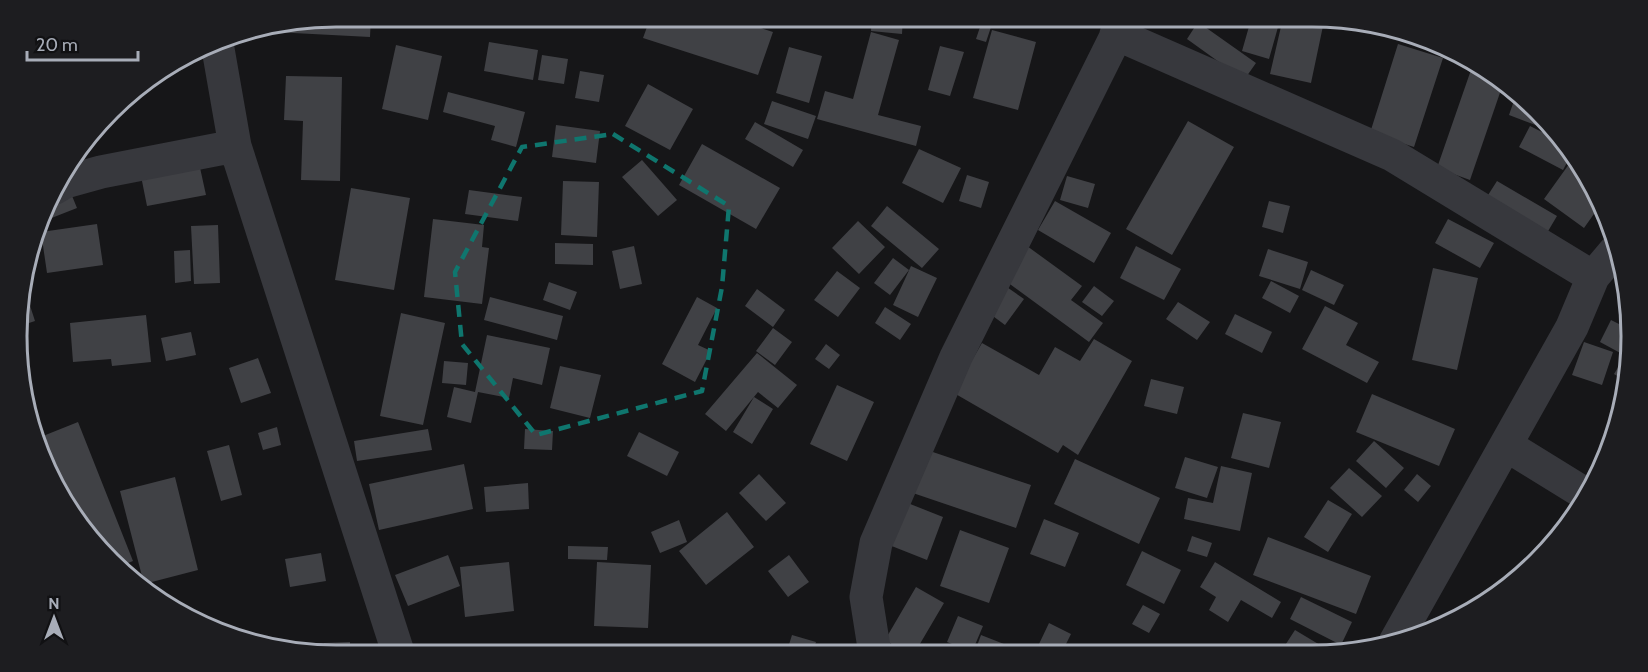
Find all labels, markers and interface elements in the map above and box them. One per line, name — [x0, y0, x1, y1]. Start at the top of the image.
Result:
scale bar — [27, 24, 138, 62]
text: 20 m — [36, 34, 78, 56]
north arrow — [24, 588, 84, 648]
text: N — [48, 594, 60, 613]

